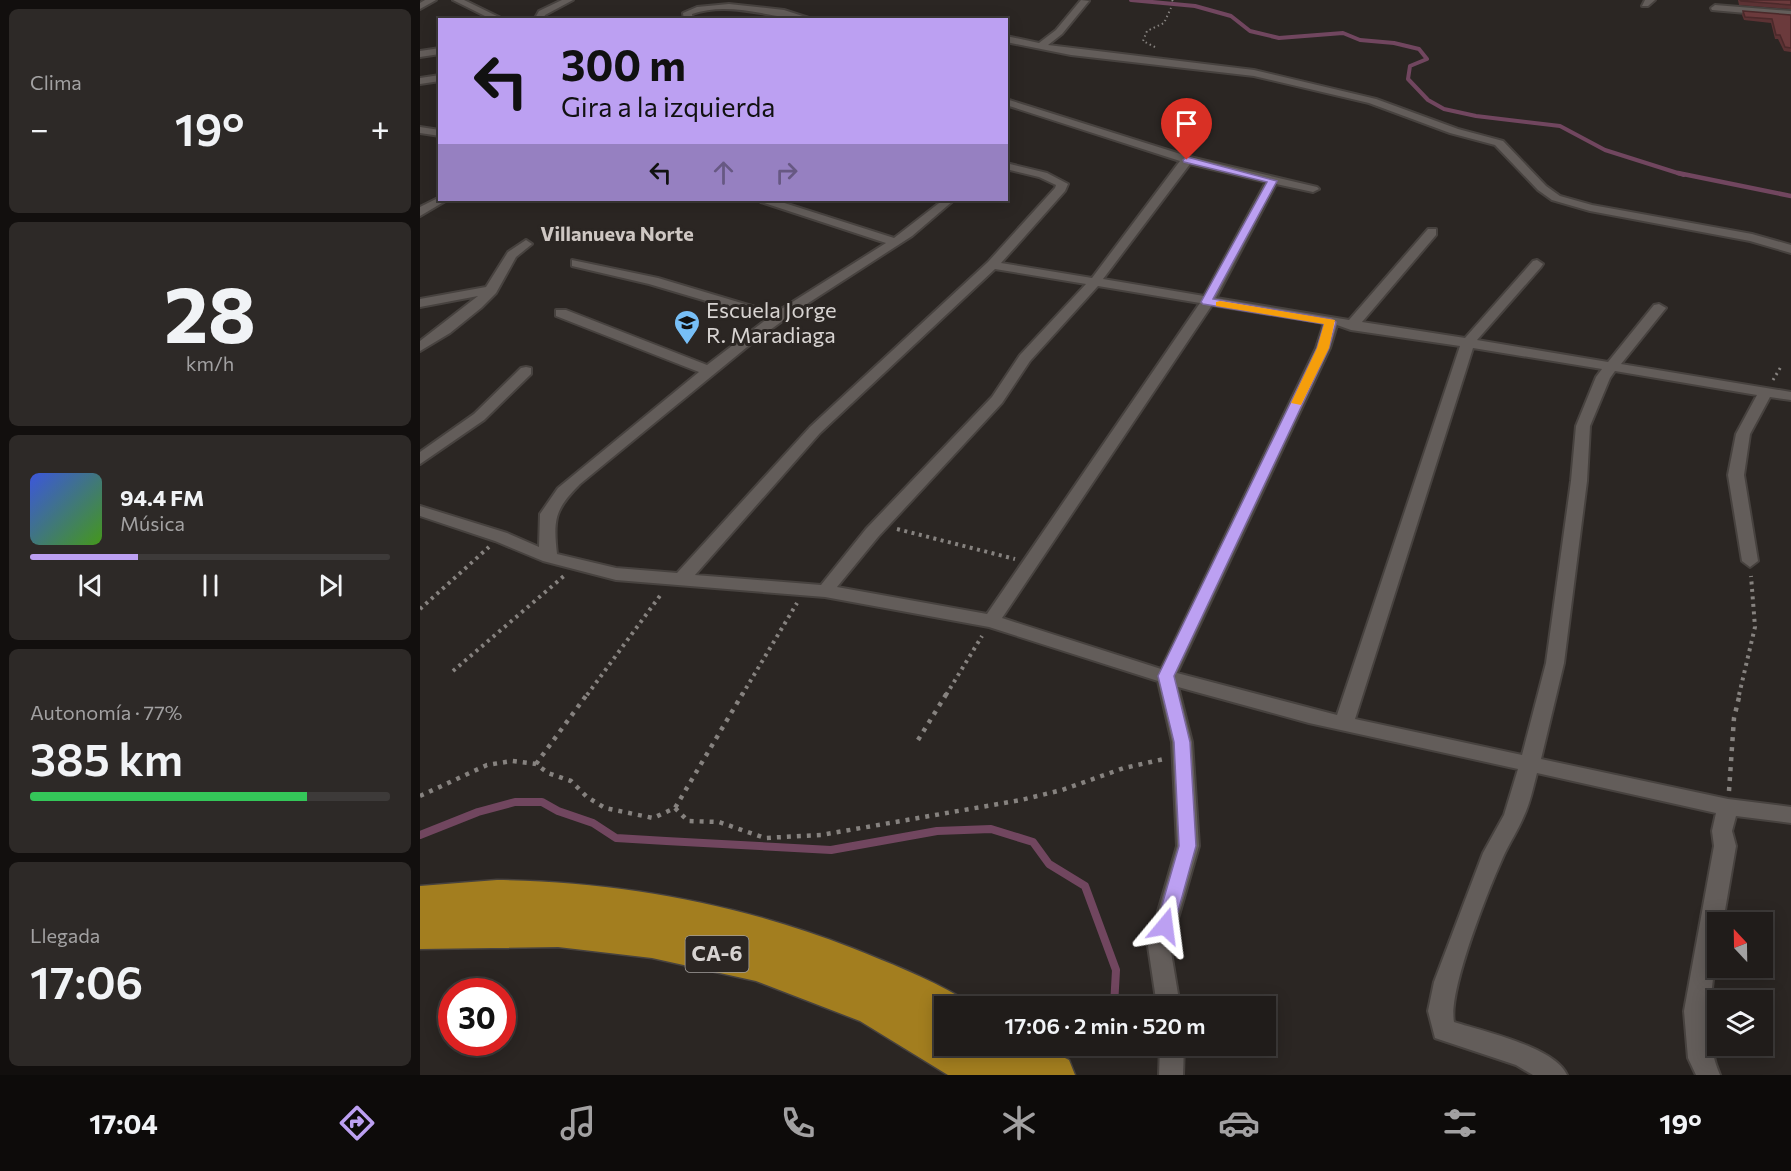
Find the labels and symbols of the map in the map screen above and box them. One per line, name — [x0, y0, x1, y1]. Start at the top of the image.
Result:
pin — [1161, 98, 1212, 160]
district label: Villanueva Norte — [540, 221, 694, 245]
place label: Escuela Jorge R. Maradiaga — [706, 296, 837, 348]
school or university icon: Escuela Jorge R. Maradiaga — [672, 308, 702, 346]
position arrow — [1133, 894, 1197, 958]
north arrow — [1707, 912, 1773, 978]
road number: CA-6 — [686, 936, 748, 972]
speed limit sign: 30 — [438, 978, 516, 1056]

